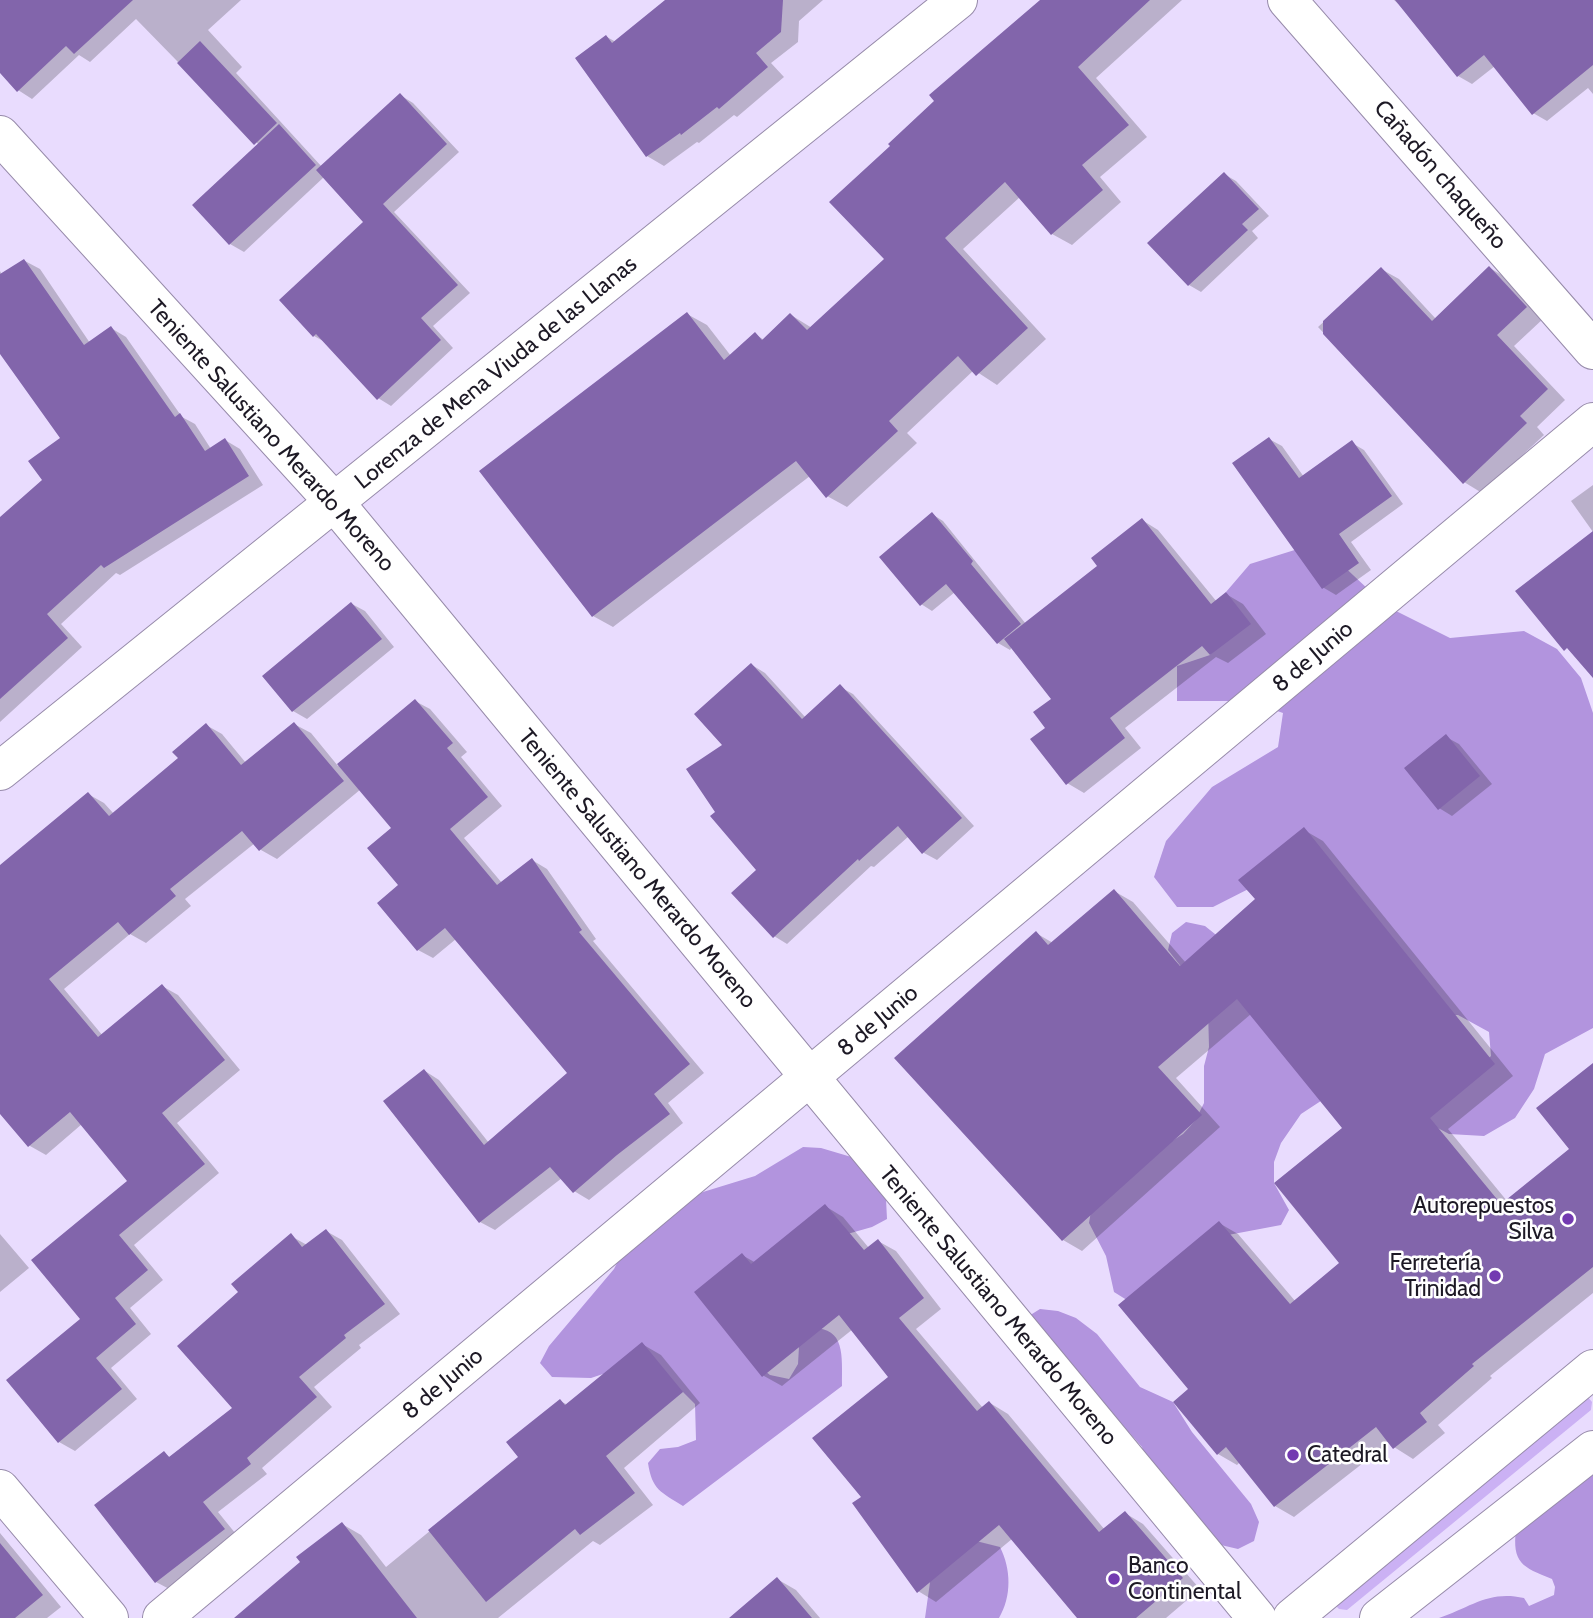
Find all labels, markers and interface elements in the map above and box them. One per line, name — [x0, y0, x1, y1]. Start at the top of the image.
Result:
street label: Cañadón chaqueño — [1368, 95, 1512, 255]
street label: Lorenza de Mena Viuda de las Llanas — [349, 251, 643, 495]
street label: Teniente Salustiano Merardo Moreno — [142, 294, 400, 578]
street label: 8 de Junio — [1267, 615, 1359, 699]
street label: Teniente Salustiano Merardo Moreno — [512, 724, 762, 1014]
street label: 8 de Junio — [832, 979, 924, 1063]
street label: Teniente Salustiano Merardo Moreno — [873, 1161, 1123, 1451]
place label: Autorepuestos Silva — [1413, 1192, 1554, 1246]
marker: Autorepuestos Silva — [1560, 1211, 1576, 1227]
place label: Ferretería Trinidad — [1390, 1249, 1481, 1303]
marker: Ferretería Trinidad — [1487, 1268, 1503, 1284]
street label: 8 de Junio — [397, 1342, 489, 1426]
place label: Catedral — [1307, 1441, 1388, 1469]
marker: Catedral — [1285, 1447, 1301, 1463]
place label: Banco Continental — [1128, 1552, 1241, 1606]
marker: Banco Continental — [1106, 1571, 1122, 1587]

